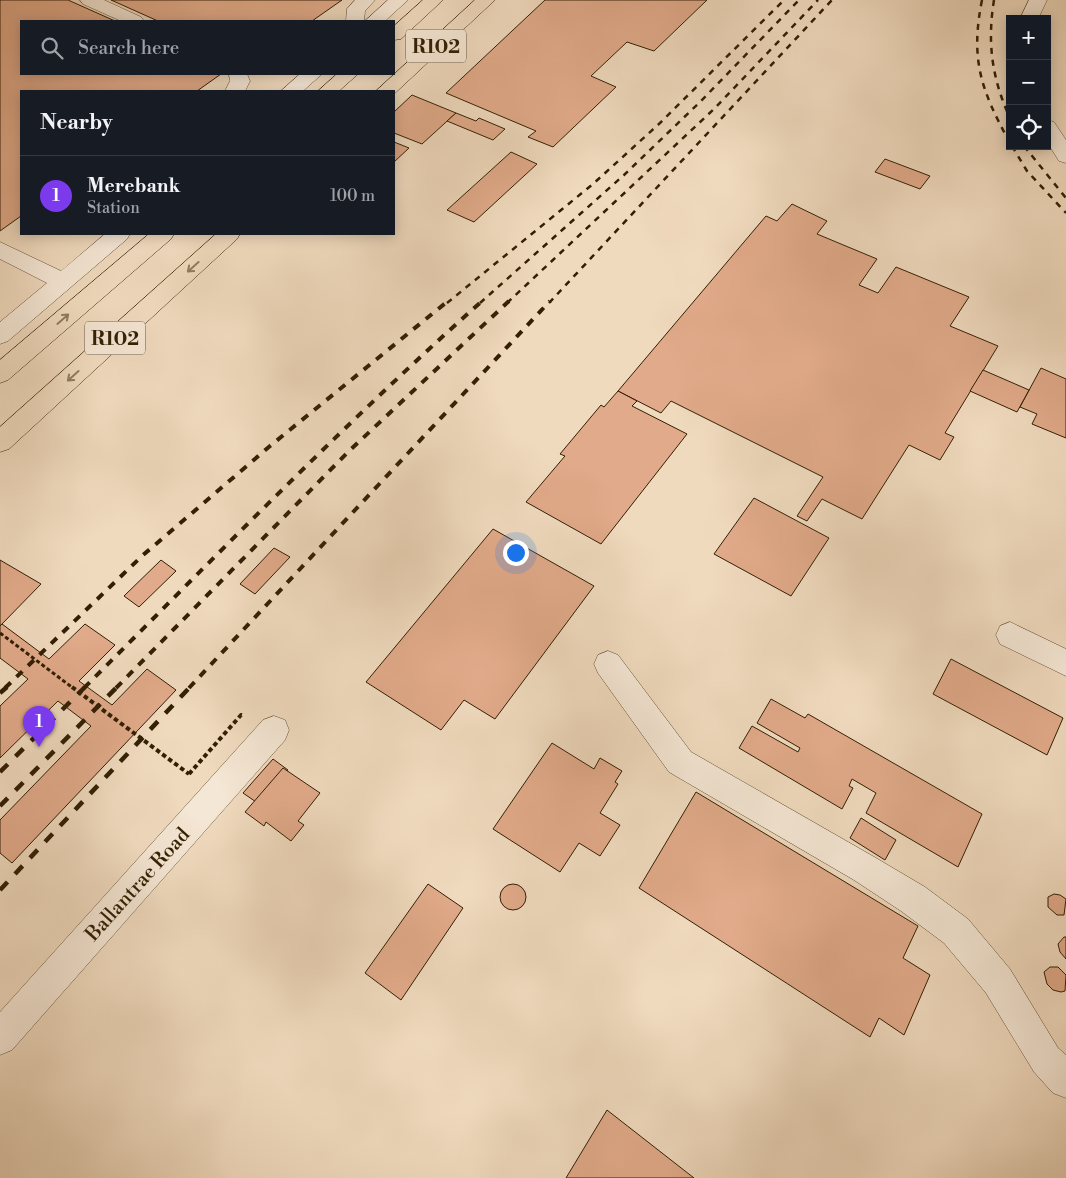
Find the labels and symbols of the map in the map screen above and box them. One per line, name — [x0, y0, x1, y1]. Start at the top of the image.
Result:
road number: R102 — [406, 29, 466, 62]
one-way arrow — [187, 261, 200, 272]
one-way arrow — [57, 314, 70, 325]
road number: R102 — [85, 322, 145, 354]
one-way arrow — [67, 370, 80, 382]
your location — [503, 540, 529, 566]
pin: 1 — [23, 706, 55, 747]
street label: Ballantrae Road — [80, 823, 196, 948]

